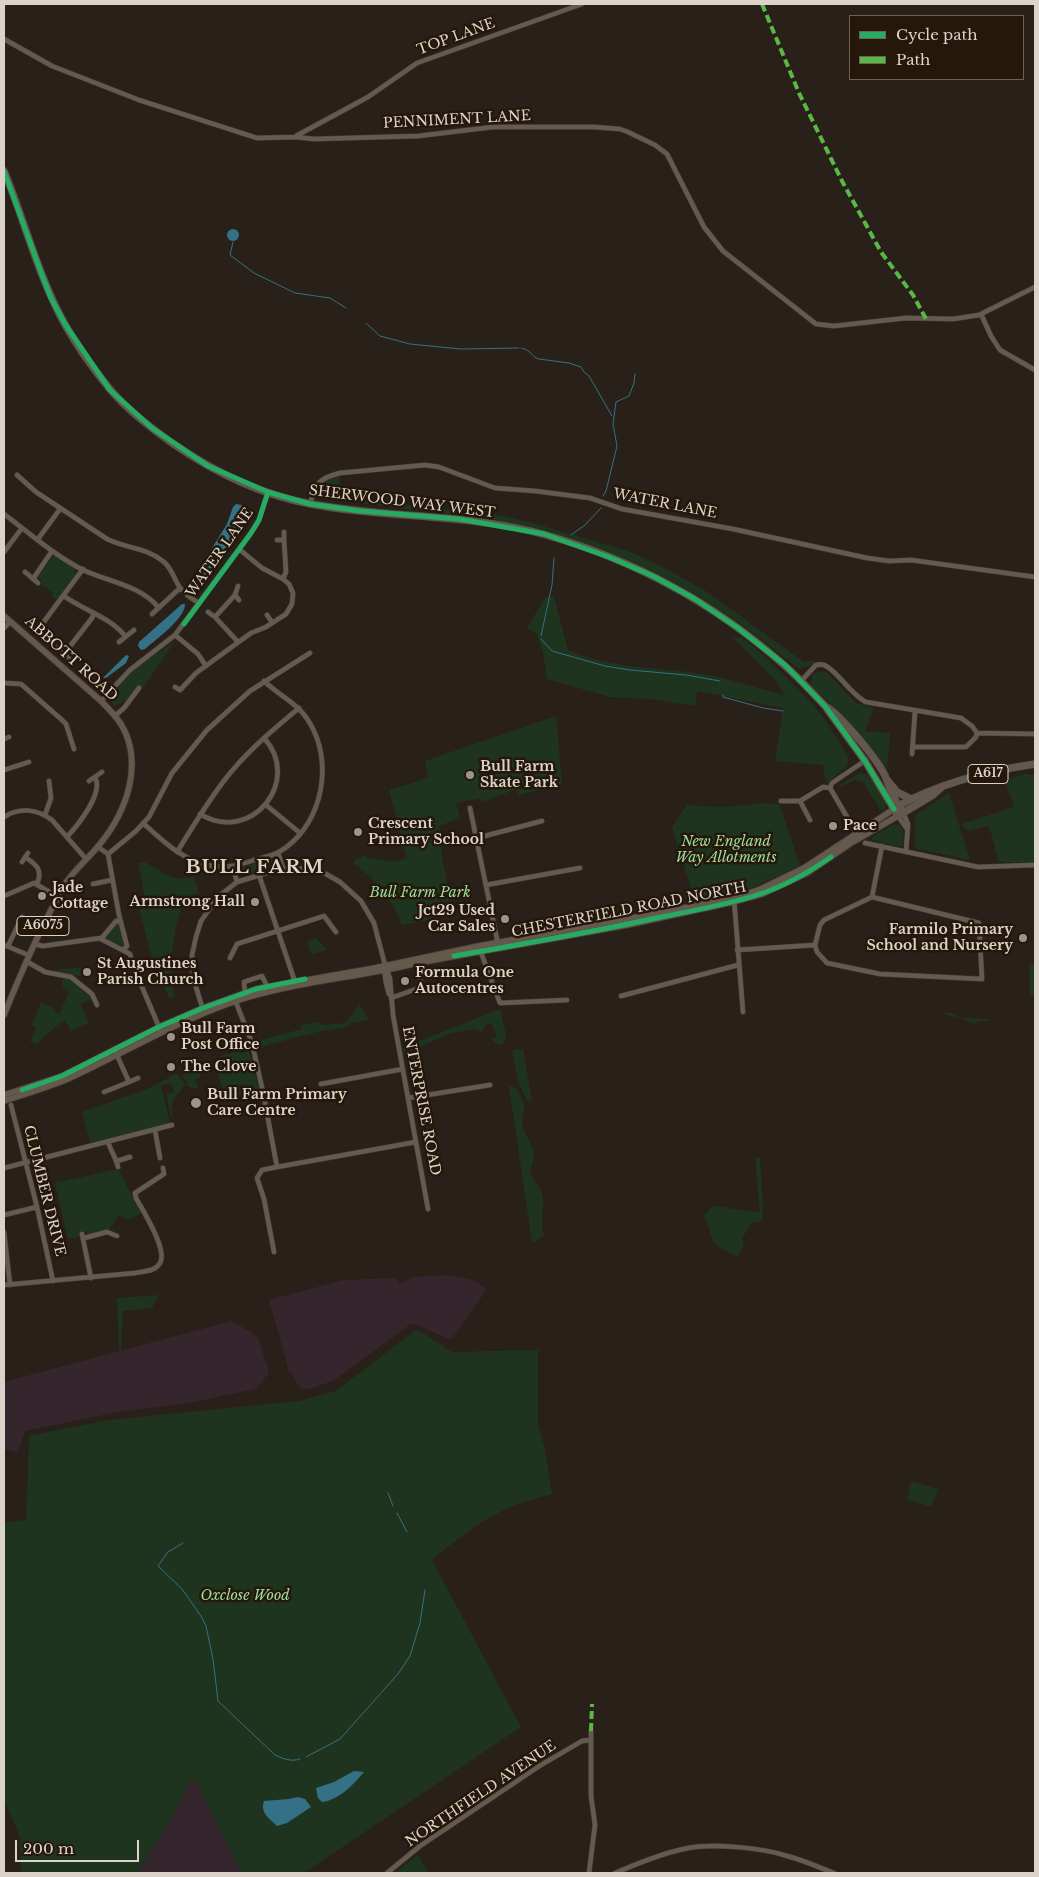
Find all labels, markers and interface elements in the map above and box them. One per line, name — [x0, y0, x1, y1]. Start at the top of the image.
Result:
street label: TOP LANE — [415, 15, 497, 59]
legend — [849, 15, 1024, 80]
text: Cycle path — [896, 25, 978, 44]
text: Path — [896, 50, 930, 69]
street label: PENNIMENT LANE — [383, 108, 531, 132]
street label: SHERWOOD WAY WEST — [308, 482, 496, 522]
street label: WATER LANE — [612, 486, 718, 522]
street label: WATER LANE — [183, 505, 257, 601]
street label: ABBOTT ROAD — [21, 613, 121, 705]
place label: Bull Farm Skate Park — [480, 759, 558, 792]
road number: A617 — [968, 764, 1008, 784]
marker: Bull Farm Skate Park — [464, 769, 476, 781]
place label: Crescent Primary School — [368, 816, 484, 849]
place label: Pace — [843, 818, 877, 834]
marker: Pace — [827, 820, 839, 832]
marker: Crescent Primary School — [352, 826, 364, 838]
park label: New England Way Allotments — [676, 834, 776, 866]
district label: BULL FARM — [184, 857, 326, 879]
street label: CHESTERFIELD ROAD NORTH — [510, 879, 748, 941]
place label: Jade Cottage — [52, 880, 108, 912]
park label: Bull Farm Park — [370, 885, 470, 901]
marker: Jade Cottage — [36, 890, 48, 902]
place label: Armstrong Hall — [130, 894, 245, 910]
marker: Armstrong Hall — [249, 896, 261, 908]
place label: Jct29 Used Car Sales — [418, 903, 495, 936]
marker: Jct29 Used Car Sales — [499, 913, 511, 925]
road number: A6075 — [17, 916, 69, 936]
place label: Farmilo Primary School and Nursery — [867, 922, 1013, 954]
marker: Farmilo Primary School and Nursery — [1017, 932, 1029, 944]
place label: St Augustines Parish Church — [97, 956, 203, 989]
place label: Formula One Autocentres — [415, 965, 514, 998]
marker: St Augustines Parish Church — [81, 966, 93, 978]
marker: Formula One Autocentres — [399, 975, 411, 987]
place label: Bull Farm Post Office — [181, 1021, 259, 1054]
street label: ENTERPRISE ROAD — [398, 1025, 444, 1177]
marker: Bull Farm Post Office — [165, 1031, 177, 1043]
place label: The Clove — [181, 1059, 257, 1075]
marker: The Clove — [165, 1061, 177, 1073]
place label: Bull Farm Primary Care Centre — [207, 1087, 347, 1120]
marker: Bull Farm Primary Care Centre — [189, 1096, 203, 1110]
street label: CLUMBER DRIVE — [20, 1124, 68, 1258]
park label: Oxclose Wood — [200, 1588, 290, 1604]
street label: NORTHFIELD AVENUE — [402, 1737, 560, 1851]
scale bar — [18, 1830, 141, 1862]
text: 200 m — [23, 1839, 74, 1858]

